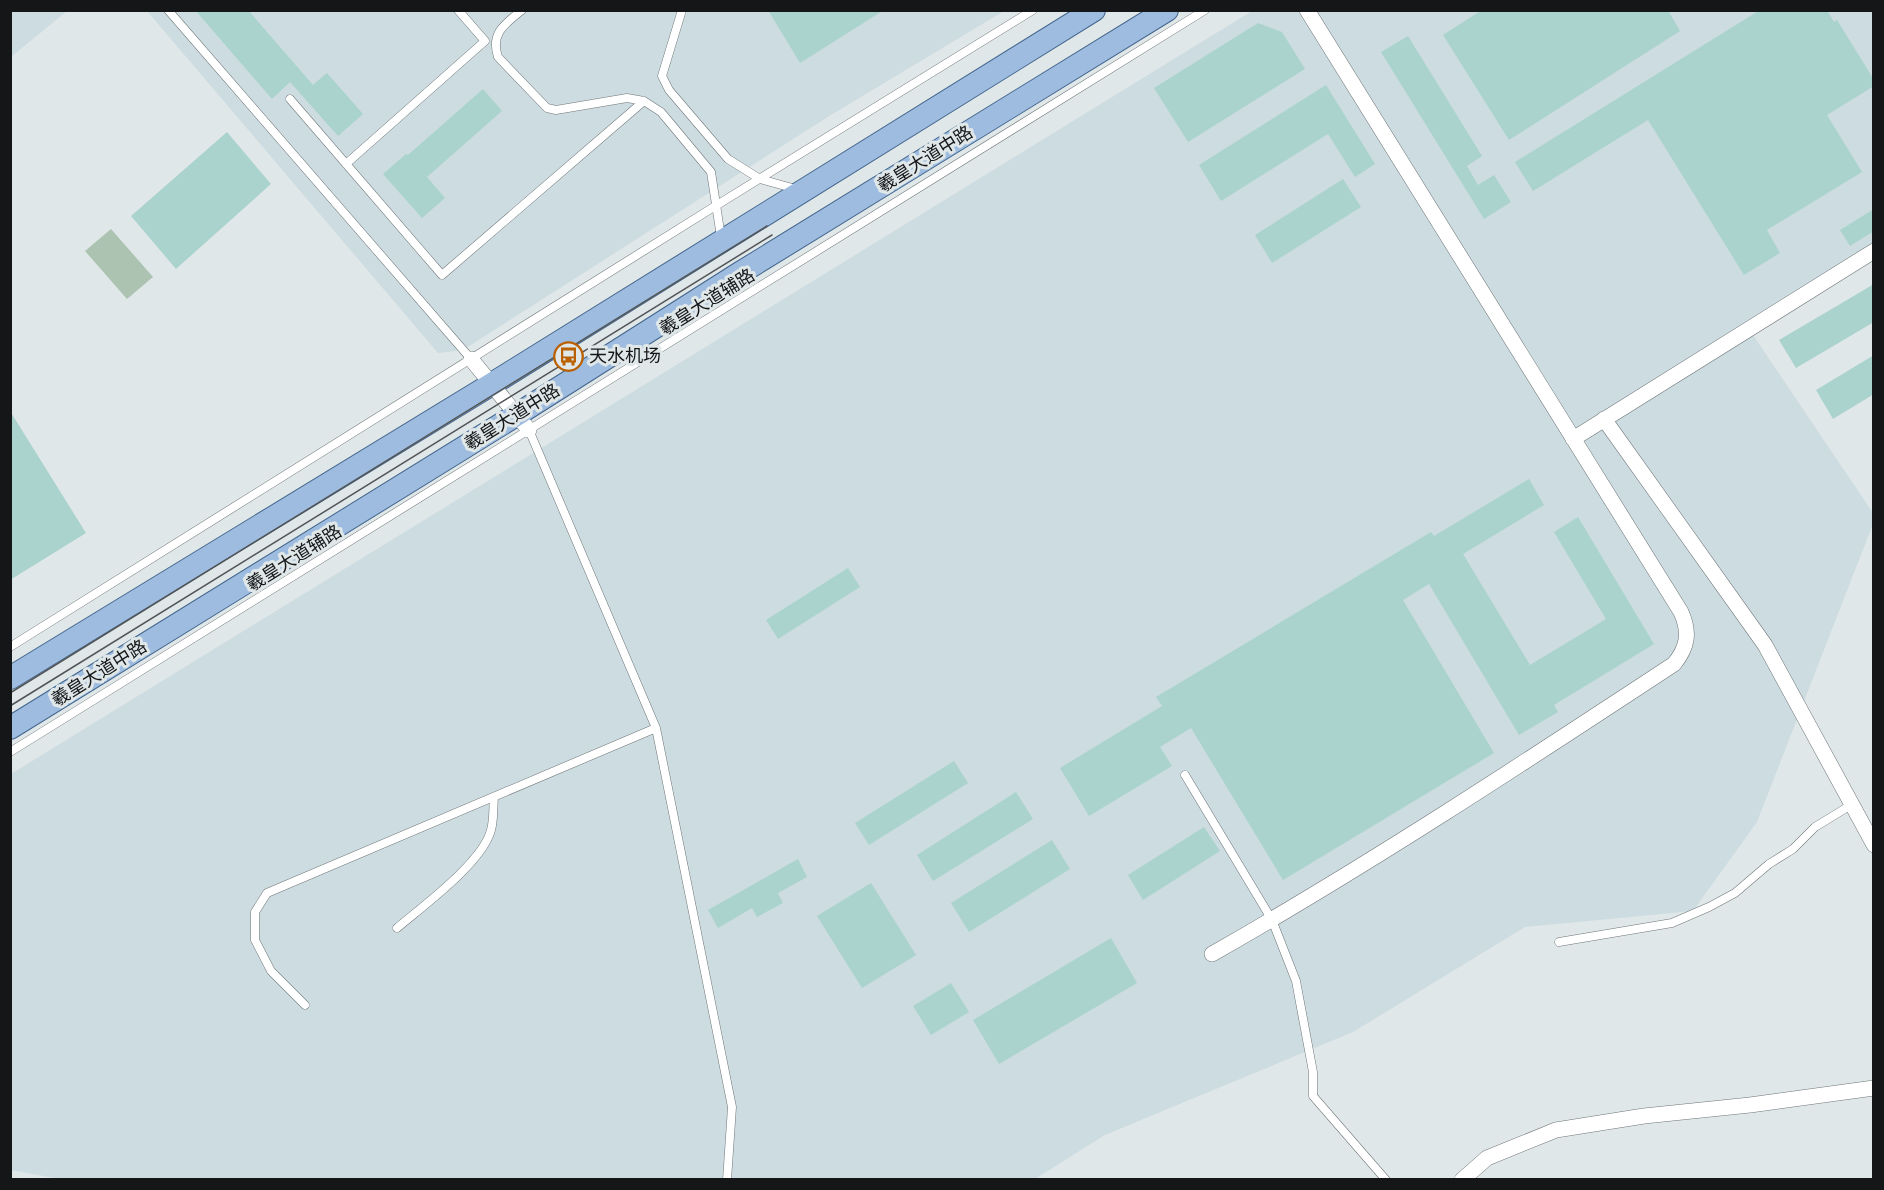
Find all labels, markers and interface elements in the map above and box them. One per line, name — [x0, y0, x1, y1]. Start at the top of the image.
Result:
street label: 羲皇大道中路 — [872, 119, 977, 197]
street label: 羲皇大道辅路 — [654, 262, 759, 340]
bus stop icon: 天水机场 — [552, 340, 584, 372]
place label: 天水机场 — [589, 343, 661, 367]
street label: 羲皇大道中路 — [459, 377, 564, 455]
street label: 羲皇大道辅路 — [241, 518, 346, 596]
street label: 羲皇大道中路 — [46, 633, 151, 711]

